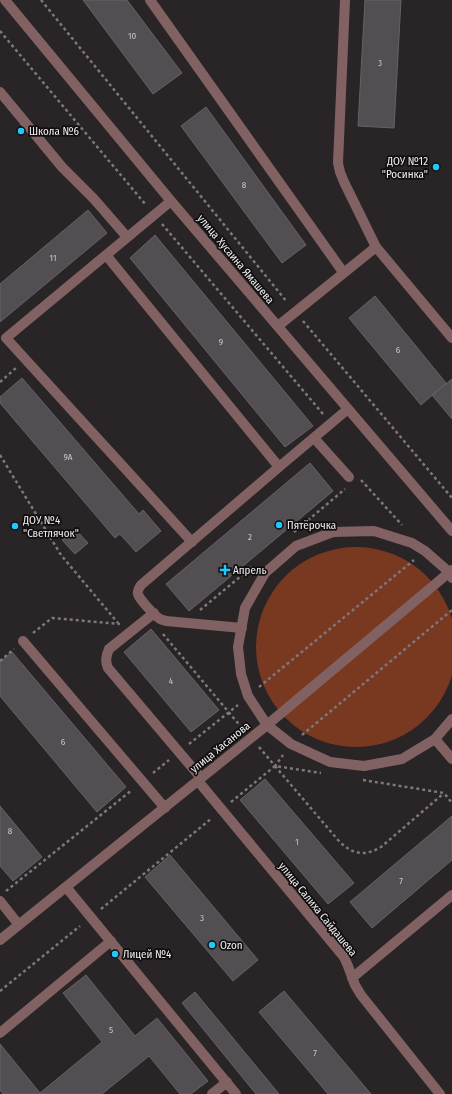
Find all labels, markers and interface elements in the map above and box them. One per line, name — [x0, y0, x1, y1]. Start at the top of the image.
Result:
house number: 10 — [128, 31, 136, 41]
house number: 3 — [378, 58, 382, 68]
place label: Школа №6 — [29, 125, 79, 138]
marker: Школа №6 — [16, 126, 26, 136]
place label: ДОУ №12 "Росинка" — [382, 155, 428, 181]
marker: ДОУ №12 "Росинка" — [431, 162, 441, 172]
house number: 8 — [242, 180, 247, 190]
street label: улица Хусаина Ямашева — [195, 212, 277, 306]
house number: 11 — [50, 253, 56, 263]
house number: 9 — [219, 337, 223, 347]
house number: 6 — [396, 345, 401, 355]
house number: 9А — [63, 452, 73, 462]
place label: ДОУ №4 "Светлячок" — [22, 514, 79, 540]
place label: Пятёрочка — [287, 519, 336, 532]
marker: Пятёрочка — [274, 520, 284, 530]
marker: ДОУ №4 "Светлячок" — [10, 521, 20, 531]
house number: 2 — [248, 532, 252, 542]
place label: Апрель — [233, 564, 267, 577]
marker: Апрель — [220, 565, 230, 575]
house number: 4 — [169, 676, 174, 686]
street label: улица Хасанова — [188, 719, 253, 775]
house number: 6 — [61, 737, 66, 747]
house number: 8 — [8, 826, 13, 836]
house number: 1 — [295, 837, 299, 847]
street label: улица Салиха Сайдашева — [276, 860, 359, 959]
house number: 7 — [399, 876, 403, 886]
house number: 3 — [200, 913, 204, 923]
place label: Ozon — [220, 939, 243, 952]
marker: Ozon — [207, 940, 217, 950]
place label: Лицей №4 — [123, 948, 172, 961]
marker: Лицей №4 — [110, 949, 120, 959]
house number: 5 — [109, 1025, 113, 1035]
house number: 7 — [313, 1048, 317, 1058]

